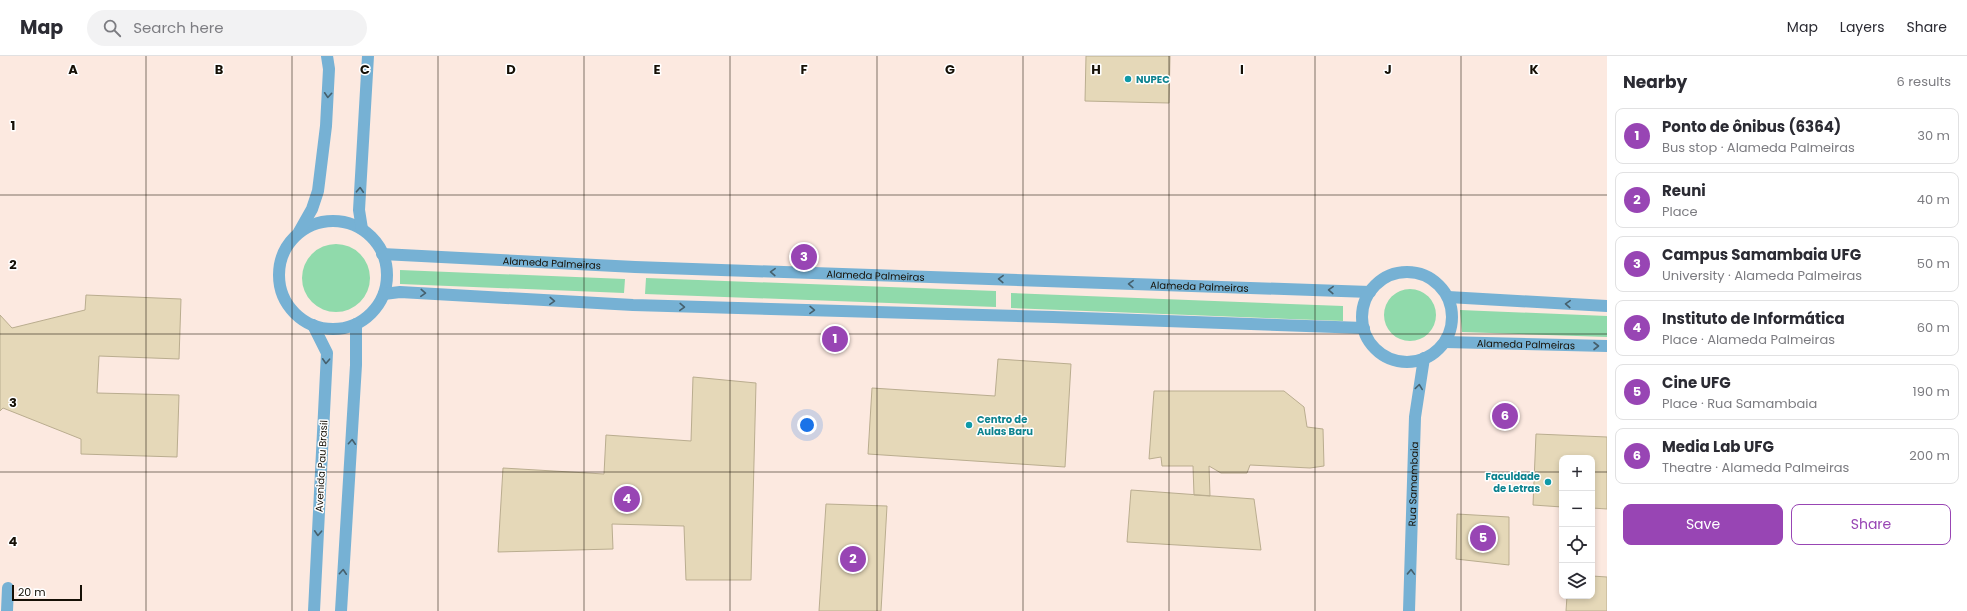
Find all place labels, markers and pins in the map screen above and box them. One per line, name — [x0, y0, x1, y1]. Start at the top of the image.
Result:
place label: NUPEC — [1136, 72, 1170, 87]
marker: NUPEC — [1123, 74, 1133, 84]
pin: 3 — [791, 242, 817, 272]
pin: 1 — [822, 324, 848, 354]
pin: 6 — [1492, 401, 1518, 431]
place label: Centro de Aulas Baru — [977, 412, 1033, 439]
marker: Centro de Aulas Baru — [964, 420, 974, 430]
place label: Faculdade de Letras — [1485, 469, 1540, 496]
marker: Faculdade de Letras — [1543, 477, 1553, 487]
pin: 4 — [614, 484, 640, 514]
pin: 5 — [1470, 523, 1496, 553]
pin: 2 — [840, 544, 866, 574]

